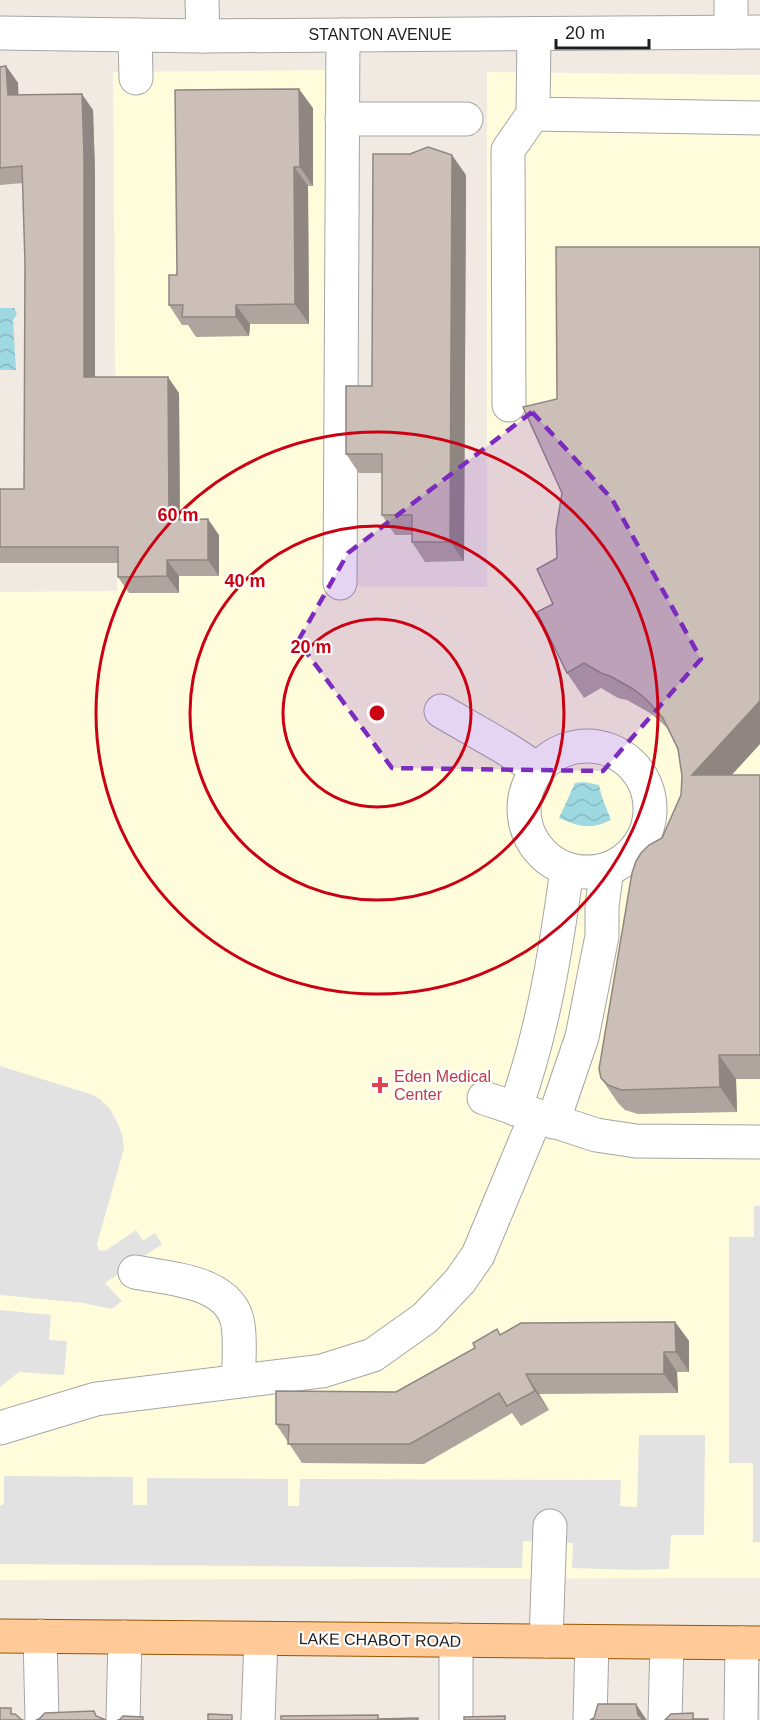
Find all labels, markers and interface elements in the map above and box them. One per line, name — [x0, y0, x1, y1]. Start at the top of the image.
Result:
scale bar — [556, 12, 649, 50]
text: 20 m — [565, 23, 605, 43]
street label: STANTON AVENUE — [308, 26, 452, 43]
text: 60 m — [157, 505, 199, 525]
text: 40 m — [224, 571, 266, 591]
text: 20 m — [290, 637, 332, 657]
centre of rings — [367, 703, 387, 723]
place label: Eden Medical Center — [394, 1068, 491, 1103]
marker: Eden Medical Center — [371, 1076, 389, 1094]
street label: LAKE CHABOT ROAD — [299, 1630, 461, 1650]

